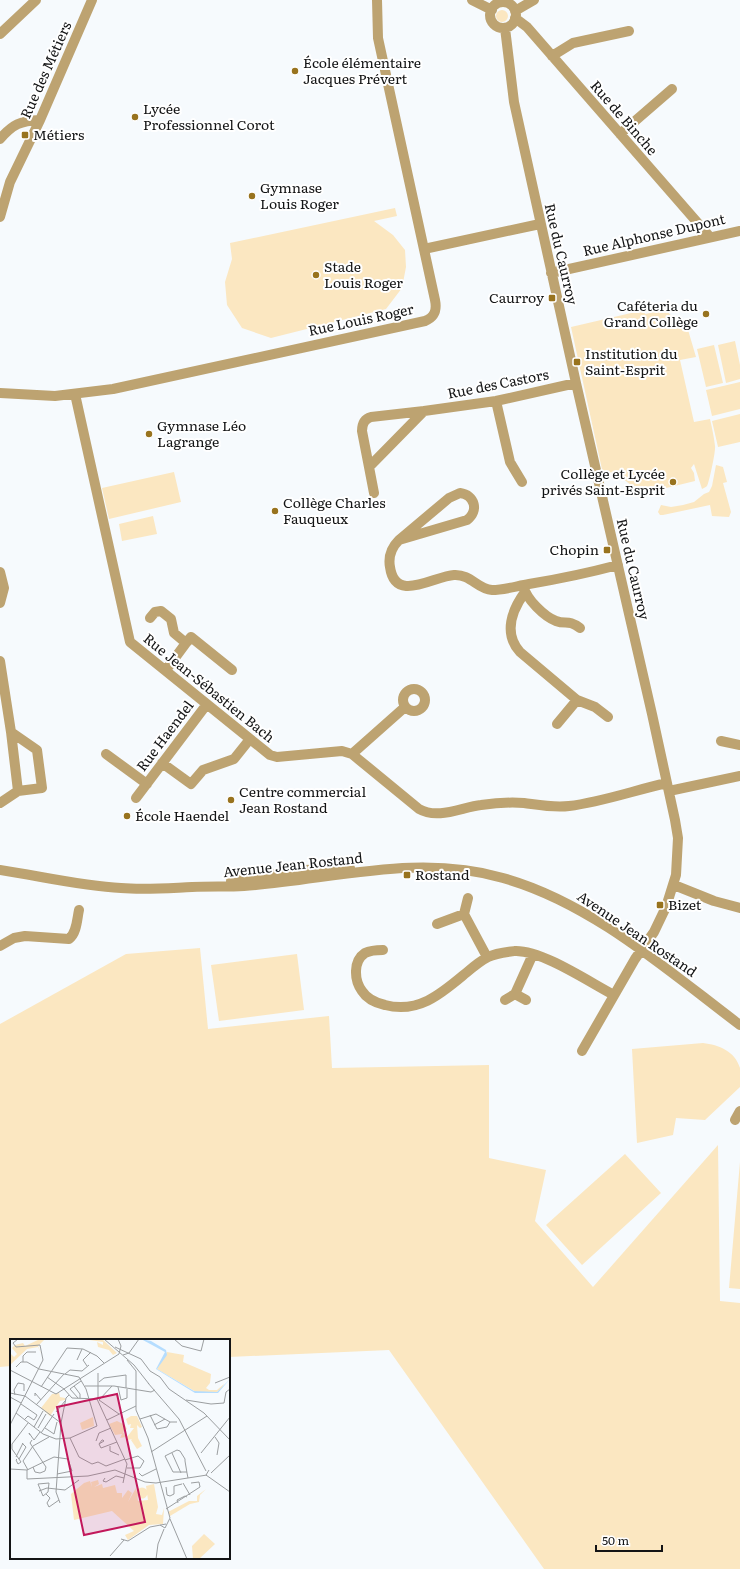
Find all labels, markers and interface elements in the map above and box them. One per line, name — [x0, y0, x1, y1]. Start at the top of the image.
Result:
street label: Rue des Métiers — [15, 18, 75, 121]
place label: École élémentaire Jacques Prévert — [303, 52, 421, 88]
marker: École élémentaire Jacques Prévert — [290, 66, 300, 76]
street label: Rue de Binche — [587, 76, 663, 159]
place label: Lycée Professionnel Corot — [143, 98, 275, 134]
marker: Lycée Professionnel Corot — [130, 112, 140, 122]
place label: Métiers — [33, 124, 84, 144]
marker: Métiers — [20, 130, 30, 140]
place label: Gymnase Louis Roger — [260, 177, 339, 213]
marker: Gymnase Louis Roger — [247, 191, 257, 201]
street label: Rue du Caurroy — [541, 201, 584, 307]
street label: Rue Alphonse Dupont — [581, 208, 727, 260]
place label: Stade Louis Roger — [324, 256, 403, 292]
marker: Stade Louis Roger — [311, 270, 321, 280]
place label: Caurroy — [489, 287, 545, 307]
marker: Caurroy — [547, 293, 557, 303]
place label: Caféteria du Grand Collège — [604, 295, 698, 331]
street label: Rue Louis Roger — [306, 298, 416, 340]
marker: Caféteria du Grand Collège — [701, 309, 711, 319]
place label: Institution du Saint-Esprit — [585, 343, 678, 379]
marker: Institution du Saint-Esprit — [572, 357, 582, 367]
street label: Rue des Castors — [445, 363, 550, 403]
place label: Gymnase Léo Lagrange — [157, 415, 246, 451]
marker: Gymnase Léo Lagrange — [144, 429, 154, 439]
place label: Collège et Lycée privés Saint-Esprit — [541, 463, 665, 499]
marker: Collège et Lycée privés Saint-Esprit — [668, 477, 678, 487]
place label: Collège Charles Fauqueux — [283, 492, 385, 528]
marker: Collège Charles Fauqueux — [270, 506, 280, 516]
street label: Rue du Caurroy — [613, 516, 656, 622]
place label: Chopin — [550, 539, 599, 559]
marker: Chopin — [602, 545, 612, 555]
street label: Rue Jean-Sébastien Bach — [140, 628, 280, 747]
street label: Rue Haendel — [131, 696, 198, 775]
place label: Centre commercial Jean Rostand — [239, 781, 366, 817]
marker: Centre commercial Jean Rostand — [226, 795, 236, 805]
place label: École Haendel — [135, 805, 229, 825]
marker: École Haendel — [122, 811, 132, 821]
street label: Avenue Jean Rostand — [222, 847, 364, 881]
place label: Rostand — [415, 864, 470, 884]
marker: Rostand — [402, 870, 412, 880]
street label: Avenue Jean Rostand — [574, 886, 702, 981]
place label: Bizet — [668, 894, 702, 914]
marker: Bizet — [655, 900, 665, 910]
inset map — [10, 1339, 230, 1559]
scale bar — [596, 1527, 662, 1553]
text: 50 m — [602, 1531, 629, 1549]

